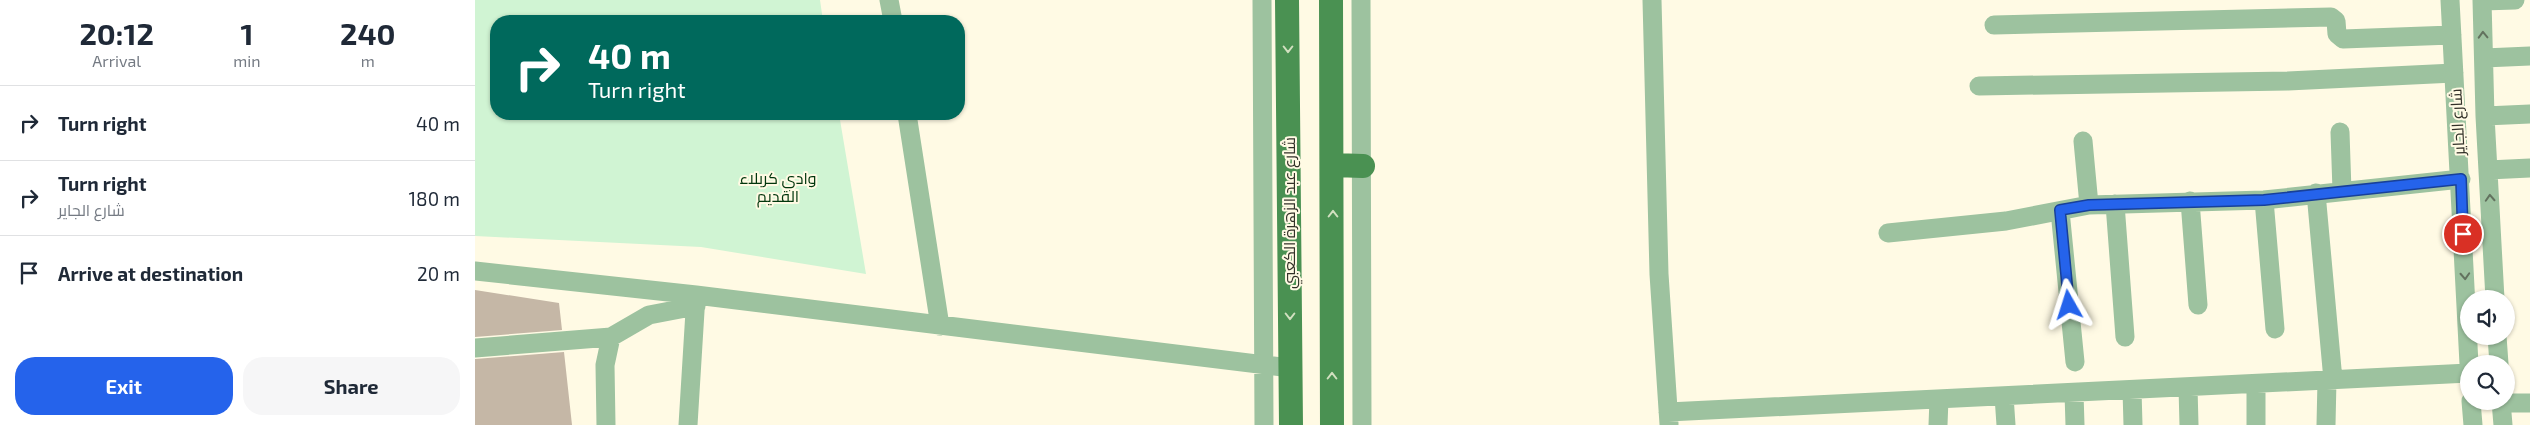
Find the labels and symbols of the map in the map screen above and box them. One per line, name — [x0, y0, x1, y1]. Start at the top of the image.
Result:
one-way arrow — [2478, 31, 2488, 39]
one-way arrow — [1283, 45, 1293, 53]
street label: شارع الجاير — [2445, 88, 2471, 157]
street label: شارع عبد الزهرة الكعبي — [1279, 137, 1303, 289]
park label: وادي كربلاء القديم — [739, 168, 817, 208]
one-way arrow — [2484, 193, 2495, 201]
one-way arrow — [1328, 210, 1338, 218]
pin — [2442, 213, 2484, 255]
one-way arrow — [2460, 272, 2471, 280]
position arrow — [2042, 278, 2094, 330]
one-way arrow — [1285, 312, 1295, 320]
one-way arrow — [1327, 372, 1337, 380]

